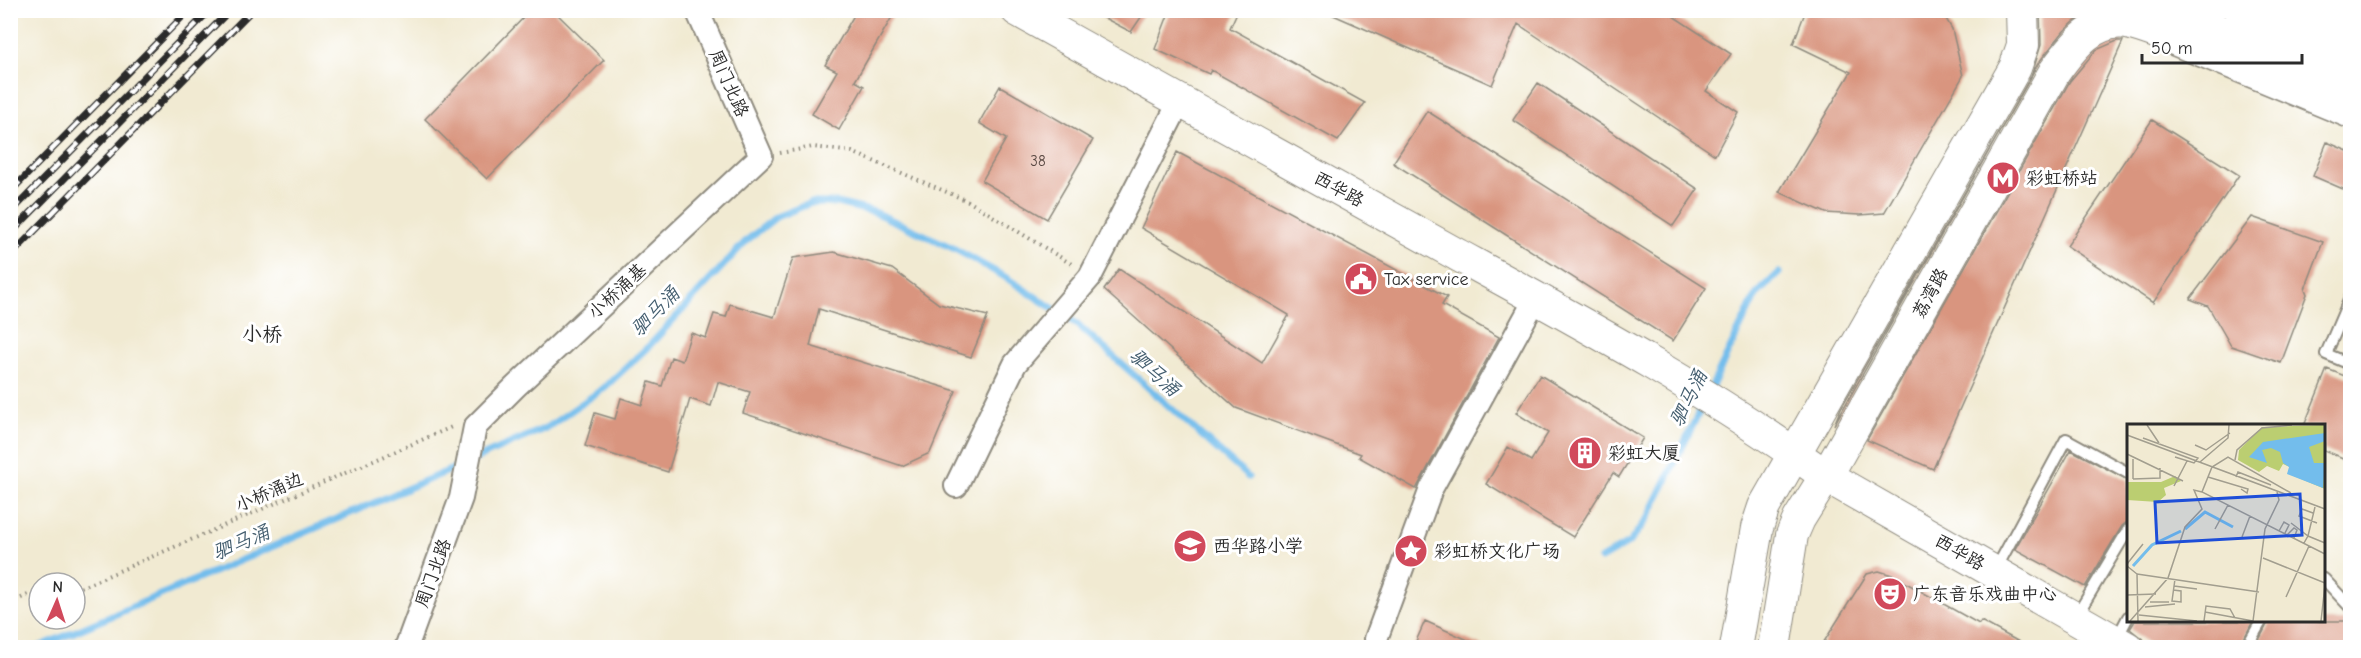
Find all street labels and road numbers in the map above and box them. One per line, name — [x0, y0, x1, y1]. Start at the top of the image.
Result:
street label: 周门北路 — [704, 46, 753, 120]
street label: 西华路 — [1310, 167, 1367, 212]
street label: 小桥涌基 — [584, 259, 651, 324]
street label: 荔湾路 — [1908, 265, 1953, 322]
street label: 小桥涌边 — [232, 468, 306, 517]
street label: 西华路 — [1931, 530, 1988, 575]
street label: 周门北路 — [411, 536, 456, 611]

